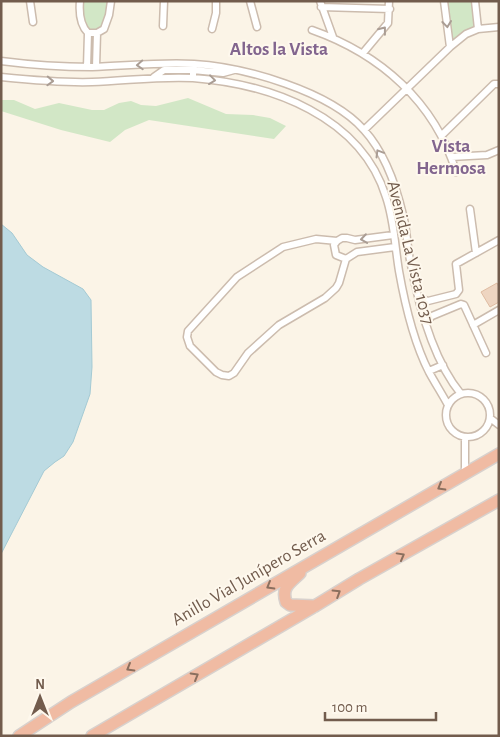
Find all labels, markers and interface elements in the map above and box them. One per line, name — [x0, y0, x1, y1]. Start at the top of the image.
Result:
one-way arrow — [441, 20, 452, 28]
one-way arrow — [377, 26, 386, 35]
district label: Altos la Vista — [230, 40, 328, 59]
one-way arrow — [136, 59, 144, 70]
one-way arrow — [208, 75, 216, 85]
one-way arrow — [46, 76, 54, 87]
district label: Vista Hermosa — [416, 137, 486, 178]
one-way arrow — [376, 149, 386, 158]
street label: Avenida La Vista 1037 — [383, 179, 437, 327]
one-way arrow — [360, 233, 368, 244]
one-way arrow — [438, 480, 447, 490]
street label: Anillo Vial Junípero Serra — [169, 527, 329, 629]
one-way arrow — [396, 552, 405, 562]
one-way arrow — [267, 580, 276, 590]
one-way arrow — [331, 590, 341, 599]
one-way arrow — [126, 661, 135, 671]
north arrow — [15, 672, 65, 722]
one-way arrow — [189, 673, 198, 683]
text: N — [35, 678, 45, 692]
scale bar — [325, 690, 436, 722]
text: 100 m — [332, 700, 367, 715]

